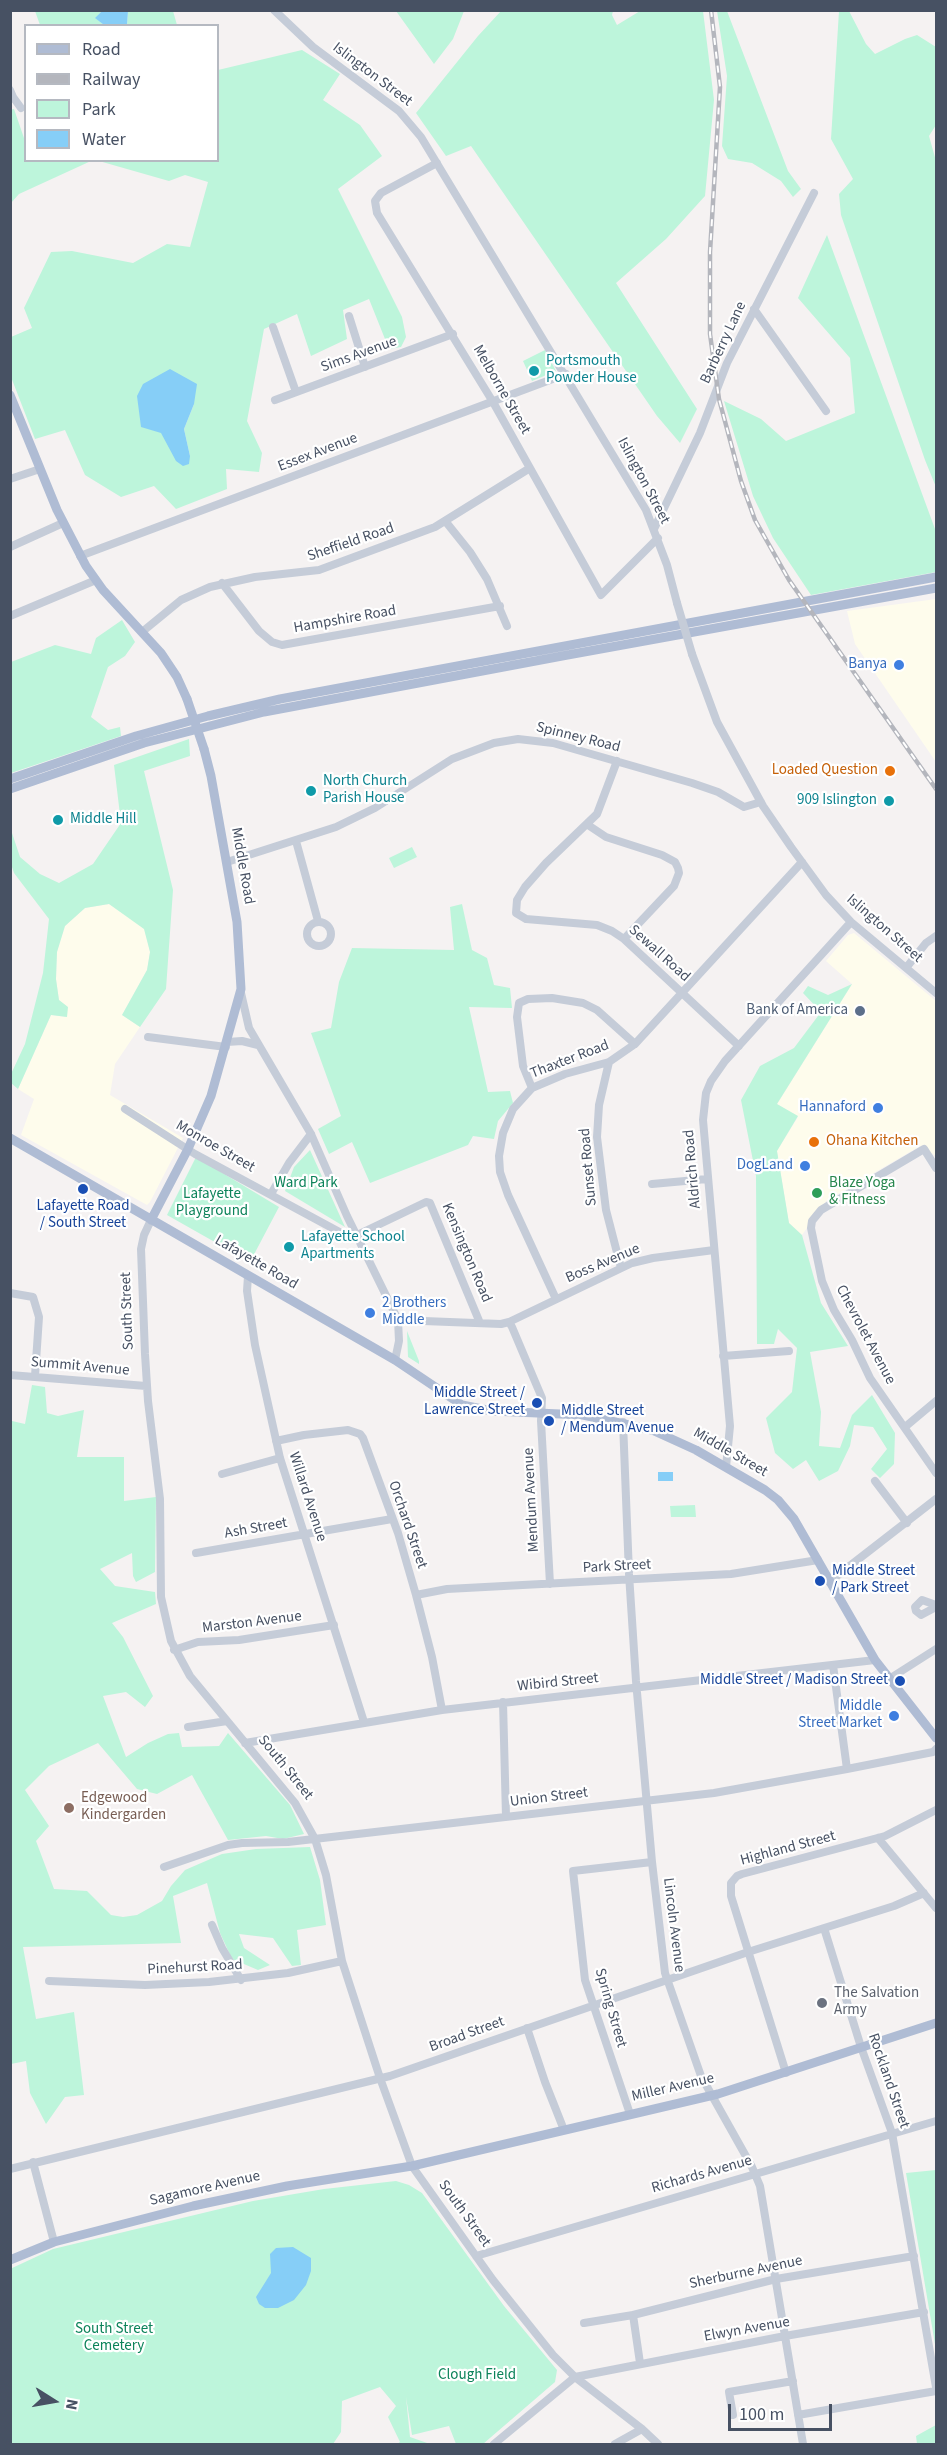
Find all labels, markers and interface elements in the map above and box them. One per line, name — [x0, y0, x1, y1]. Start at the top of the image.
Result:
legend — [24, 24, 219, 162]
text: Road — [82, 37, 121, 62]
street label: Islington Street — [329, 39, 415, 111]
text: Railway — [82, 67, 141, 92]
text: Park — [82, 97, 116, 122]
text: Water — [82, 127, 126, 152]
street label: Barberry Lane — [697, 299, 751, 387]
street label: Sims Avenue — [318, 333, 400, 377]
street label: Melborne Street — [468, 342, 534, 438]
place label: Portsmouth Powder House — [546, 353, 637, 388]
marker: Portsmouth Powder House — [527, 364, 541, 378]
street label: Essex Avenue — [276, 430, 360, 476]
street label: Islington Street — [613, 435, 673, 527]
street label: Sheffield Road — [305, 520, 397, 566]
street label: Hampshire Road — [292, 602, 398, 638]
place label: Banya — [848, 656, 887, 674]
marker: Banya — [892, 658, 906, 672]
street label: Spinney Road — [534, 719, 622, 757]
place label: Loaded Question — [772, 762, 878, 780]
marker: Loaded Question — [883, 764, 897, 778]
place label: North Church Parish House — [323, 773, 407, 808]
marker: North Church Parish House — [304, 784, 318, 798]
place label: 909 Islington — [797, 792, 877, 810]
marker: 909 Islington — [882, 794, 896, 808]
place label: Middle Hill — [70, 811, 137, 829]
marker: Middle Hill — [51, 813, 65, 827]
street label: Middle Road — [226, 826, 258, 906]
street label: Islington Street — [842, 891, 926, 967]
street label: Sewall Road — [625, 922, 693, 986]
place label: Bank of America — [746, 1002, 848, 1020]
marker: Bank of America — [853, 1004, 867, 1018]
street label: Thaxter Road — [528, 1037, 612, 1083]
place label: Hannaford — [799, 1099, 866, 1117]
marker: Hannaford — [871, 1101, 885, 1115]
street label: Monroe Street — [172, 1117, 258, 1177]
street label: Sunset Road — [577, 1127, 601, 1207]
street label: Aldrich Road — [681, 1129, 705, 1209]
place label: Ohana Kitchen — [826, 1133, 918, 1151]
marker: Ohana Kitchen — [807, 1135, 821, 1149]
place label: DogLand — [737, 1157, 793, 1175]
marker: DogLand — [798, 1159, 812, 1173]
park label: Ward Park — [274, 1175, 338, 1193]
place label: Blaze Yoga & Fitness — [829, 1175, 895, 1210]
marker: Lafayette Road / South Street — [76, 1182, 90, 1196]
park label: Lafayette Playground — [176, 1186, 248, 1221]
marker: Blaze Yoga & Fitness — [810, 1186, 824, 1200]
place label: Lafayette Road / South Street — [37, 1198, 129, 1233]
street label: Kensington Road — [437, 1201, 495, 1305]
place label: Lafayette School Apartments — [301, 1229, 405, 1264]
street label: Lafayette Road — [211, 1232, 301, 1294]
marker: Lafayette School Apartments — [282, 1240, 296, 1254]
street label: Boss Avenue — [563, 1240, 643, 1288]
street label: South Street — [118, 1272, 138, 1350]
street label: Chevrolet Avenue — [831, 1282, 899, 1388]
place label: 2 Brothers Middle — [382, 1295, 446, 1330]
marker: 2 Brothers Middle — [363, 1306, 377, 1320]
street label: Summit Avenue — [30, 1354, 130, 1380]
place label: Middle Street / Lawrence Street — [424, 1385, 525, 1420]
marker: Middle Street / Lawrence Street — [530, 1396, 544, 1410]
place label: Middle Street / Mendum Avenue — [561, 1403, 674, 1438]
marker: Middle Street / Mendum Avenue — [542, 1414, 556, 1428]
street label: Middle Street — [690, 1424, 770, 1482]
street label: Mendum Avenue — [520, 1447, 544, 1553]
street label: Willard Avenue — [284, 1450, 330, 1544]
street label: Orchard Street — [384, 1479, 430, 1571]
street label: Ash Street — [223, 1515, 289, 1543]
street label: Park Street — [582, 1556, 652, 1578]
place label: Middle Street / Park Street — [832, 1563, 915, 1598]
marker: Middle Street / Park Street — [813, 1574, 827, 1588]
street label: Marston Avenue — [201, 1608, 303, 1638]
street label: Wibird Street — [517, 1670, 599, 1696]
place label: Middle Street / Madison Street — [700, 1672, 888, 1690]
marker: Middle Street / Madison Street — [893, 1674, 907, 1688]
place label: Middle Street Market — [798, 1698, 882, 1733]
marker: Middle Street Market — [887, 1709, 901, 1723]
street label: South Street — [253, 1732, 317, 1804]
street label: Union Street — [509, 1784, 589, 1812]
place label: Edgewood Kindergarden — [81, 1790, 166, 1825]
marker: Edgewood Kindergarden — [62, 1801, 76, 1815]
street label: Highland Street — [738, 1828, 838, 1870]
street label: Lincoln Avenue — [658, 1877, 688, 1973]
street label: Pinehurst Road — [147, 1957, 243, 1979]
street label: Spring Street — [590, 1966, 630, 2050]
place label: The Salvation Army — [834, 1985, 919, 2020]
marker: The Salvation Army — [815, 1996, 829, 2010]
street label: Broad Street — [427, 2013, 507, 2057]
street label: Rockland Street — [863, 2031, 913, 2131]
street label: Miller Avenue — [630, 2070, 716, 2106]
street label: Richards Avenue — [650, 2152, 754, 2198]
street label: Sagamore Avenue — [148, 2168, 262, 2210]
street label: South Street — [434, 2177, 494, 2251]
street label: Sherburne Avenue — [688, 2252, 804, 2294]
street label: Elwyn Avenue — [703, 2314, 791, 2346]
park label: South Street Cemetery — [75, 2321, 153, 2356]
park label: Clough Field — [438, 2367, 516, 2385]
north arrow — [24, 2371, 84, 2431]
scale bar — [731, 2392, 834, 2430]
text: N — [60, 2397, 83, 2412]
text: 100 m — [739, 2402, 784, 2427]

